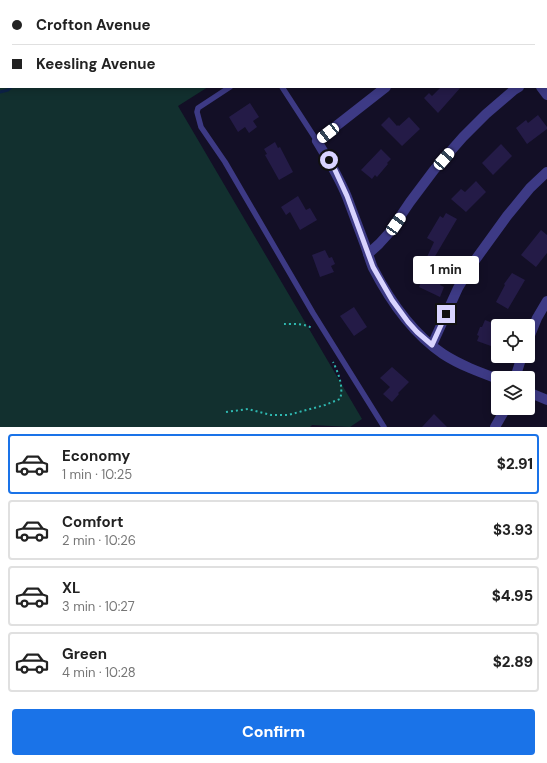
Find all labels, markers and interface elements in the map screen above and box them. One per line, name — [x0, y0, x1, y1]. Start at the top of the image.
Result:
text: Crofton Avenue — [36, 15, 151, 35]
text: Keesling Avenue — [36, 54, 156, 74]
car — [315, 121, 341, 145]
car — [432, 146, 456, 172]
route start — [320, 151, 338, 169]
car — [384, 211, 408, 237]
callout: 1 min — [413, 256, 479, 284]
text: 1 min — [430, 261, 462, 278]
route end — [437, 305, 455, 323]
map controls — [491, 319, 535, 415]
button: locate — [491, 319, 535, 363]
button: layers — [491, 371, 535, 415]
icon: car — [14, 446, 50, 482]
text: Economy — [62, 446, 130, 466]
text: $2.91 — [497, 454, 533, 474]
text: 1 min · 10:25 — [62, 466, 132, 483]
icon: car — [14, 512, 50, 548]
text: Comfort — [62, 512, 123, 532]
text: $3.93 — [493, 520, 533, 540]
text: 2 min · 10:26 — [62, 532, 136, 549]
icon: car — [14, 578, 50, 614]
text: XL — [62, 578, 80, 598]
text: $4.95 — [492, 586, 533, 606]
text: 3 min · 10:27 — [62, 598, 135, 615]
icon: car — [14, 644, 50, 680]
text: Green — [62, 644, 107, 664]
text: $2.89 — [493, 652, 533, 672]
text: 4 min · 10:28 — [62, 664, 136, 681]
button: Confirm — [12, 709, 535, 755]

